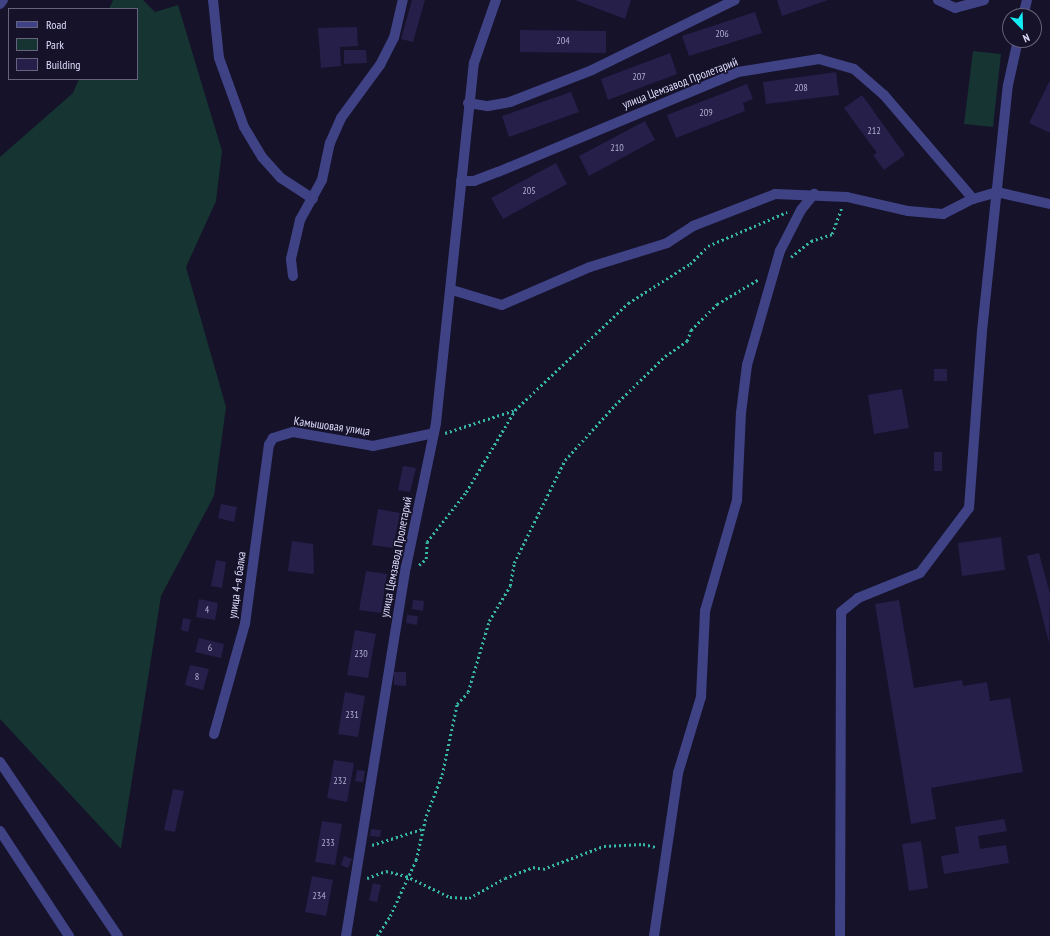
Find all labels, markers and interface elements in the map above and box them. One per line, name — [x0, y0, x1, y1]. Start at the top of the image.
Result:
legend — [8, 8, 138, 80]
north arrow — [1002, 8, 1042, 48]
text: Road — [46, 17, 66, 32]
house number: 206 — [715, 28, 729, 40]
text: N — [1021, 31, 1032, 46]
house number: 204 — [556, 35, 570, 47]
text: Park — [46, 37, 64, 52]
street label: улица Цемзавод Пролетарий — [620, 54, 740, 112]
text: Building — [46, 57, 81, 72]
house number: 207 — [632, 71, 646, 83]
house number: 208 — [794, 82, 808, 94]
house number: 209 — [699, 107, 713, 119]
house number: 212 — [867, 125, 881, 137]
house number: 210 — [610, 142, 624, 154]
house number: 205 — [522, 185, 536, 197]
street label: Камышовая улица — [293, 413, 371, 439]
street label: улица Цемзавод Пролетарий — [377, 495, 415, 619]
street label: улица 4-я балка — [225, 551, 249, 619]
house number: 4 — [205, 604, 209, 616]
house number: 6 — [208, 642, 212, 654]
house number: 230 — [354, 648, 368, 660]
house number: 8 — [195, 671, 199, 683]
house number: 231 — [345, 709, 359, 721]
house number: 232 — [333, 775, 347, 787]
house number: 233 — [321, 837, 335, 849]
house number: 234 — [312, 890, 326, 902]

